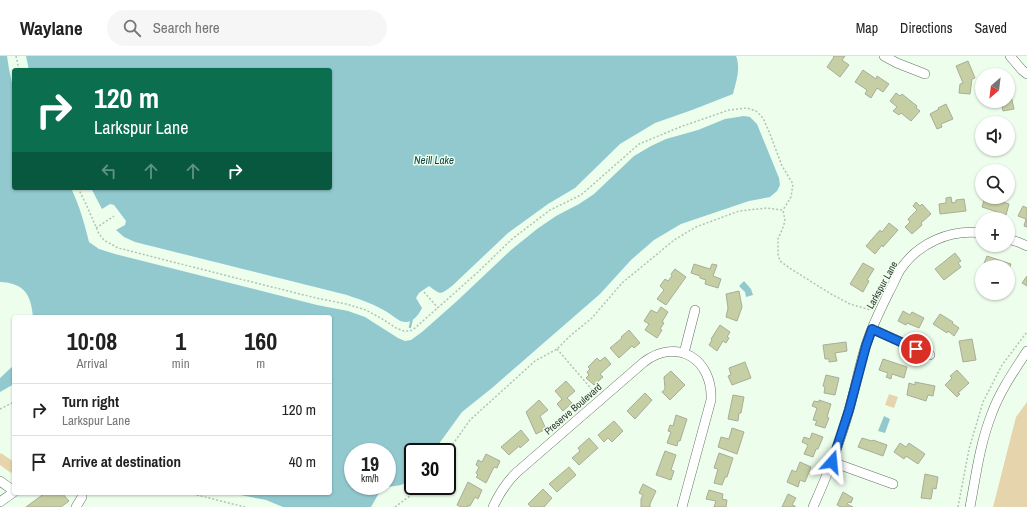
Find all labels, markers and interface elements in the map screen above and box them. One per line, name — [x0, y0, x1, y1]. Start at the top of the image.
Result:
search box — [107, 10, 387, 46]
text: Waylane — [20, 15, 83, 41]
icon: search — [121, 17, 143, 39]
text: Search here — [153, 17, 220, 38]
text: Map — [856, 19, 878, 37]
text: Directions — [900, 19, 952, 37]
text: Saved — [974, 19, 1007, 37]
north arrow — [975, 68, 1015, 108]
map controls — [975, 68, 1015, 300]
text: 120 m — [94, 79, 159, 117]
icon: right — [28, 84, 80, 136]
text: Larkspur Lane — [94, 115, 188, 140]
button: sound — [975, 116, 1015, 156]
water label: Neill Lake — [414, 153, 454, 167]
icon: left — [98, 160, 120, 182]
icon: ahead — [140, 160, 162, 182]
icon: ahead — [182, 160, 204, 182]
icon: right — [224, 160, 246, 182]
button: search — [975, 164, 1015, 204]
button: + — [975, 212, 1015, 252]
street label: Larkspur Lane — [864, 259, 901, 311]
button: − — [975, 260, 1015, 300]
text: 10:08 — [67, 325, 117, 357]
text: 1 — [175, 325, 186, 357]
text: 160 — [244, 325, 277, 357]
pin — [899, 332, 933, 366]
icon: arrive — [905, 338, 927, 360]
text: Arrival — [77, 355, 107, 372]
text: min — [172, 355, 190, 372]
text: m — [256, 355, 265, 372]
street label: Preserve Boulevard — [542, 380, 604, 438]
text: Turn right — [62, 391, 119, 412]
icon: right — [28, 399, 50, 421]
text: 120 m — [282, 399, 316, 420]
text: Larkspur Lane — [62, 412, 130, 429]
position arrow — [811, 441, 853, 483]
speed limit sign: 30 — [404, 443, 456, 495]
text: 19 — [361, 450, 379, 477]
icon: arrive — [28, 451, 50, 473]
text: Arrive at destination — [62, 451, 181, 472]
text: 40 m — [289, 451, 316, 472]
text: km/h — [361, 472, 379, 485]

